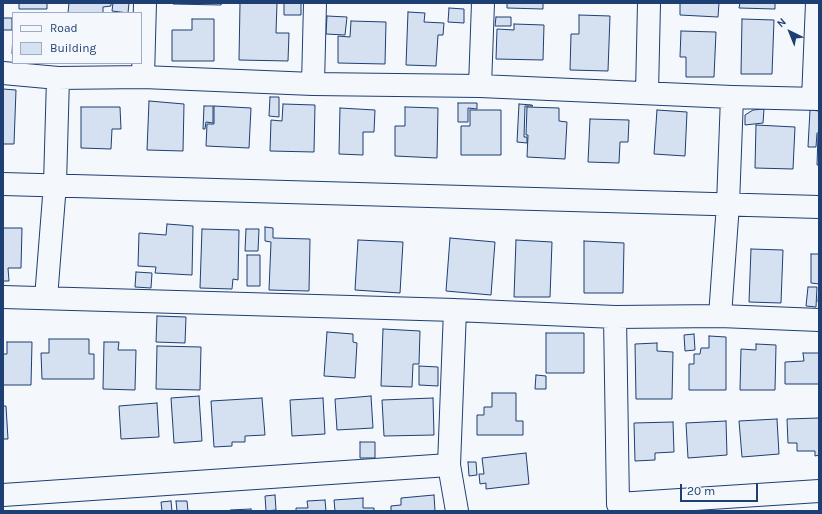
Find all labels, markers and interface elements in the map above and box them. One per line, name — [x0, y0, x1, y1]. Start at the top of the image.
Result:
legend — [12, 12, 142, 64]
north arrow — [770, 12, 810, 52]
text: N — [774, 15, 789, 30]
text: Road — [50, 21, 78, 35]
text: Building — [50, 41, 96, 55]
scale bar — [682, 476, 760, 502]
text: 20 m — [687, 484, 715, 498]

